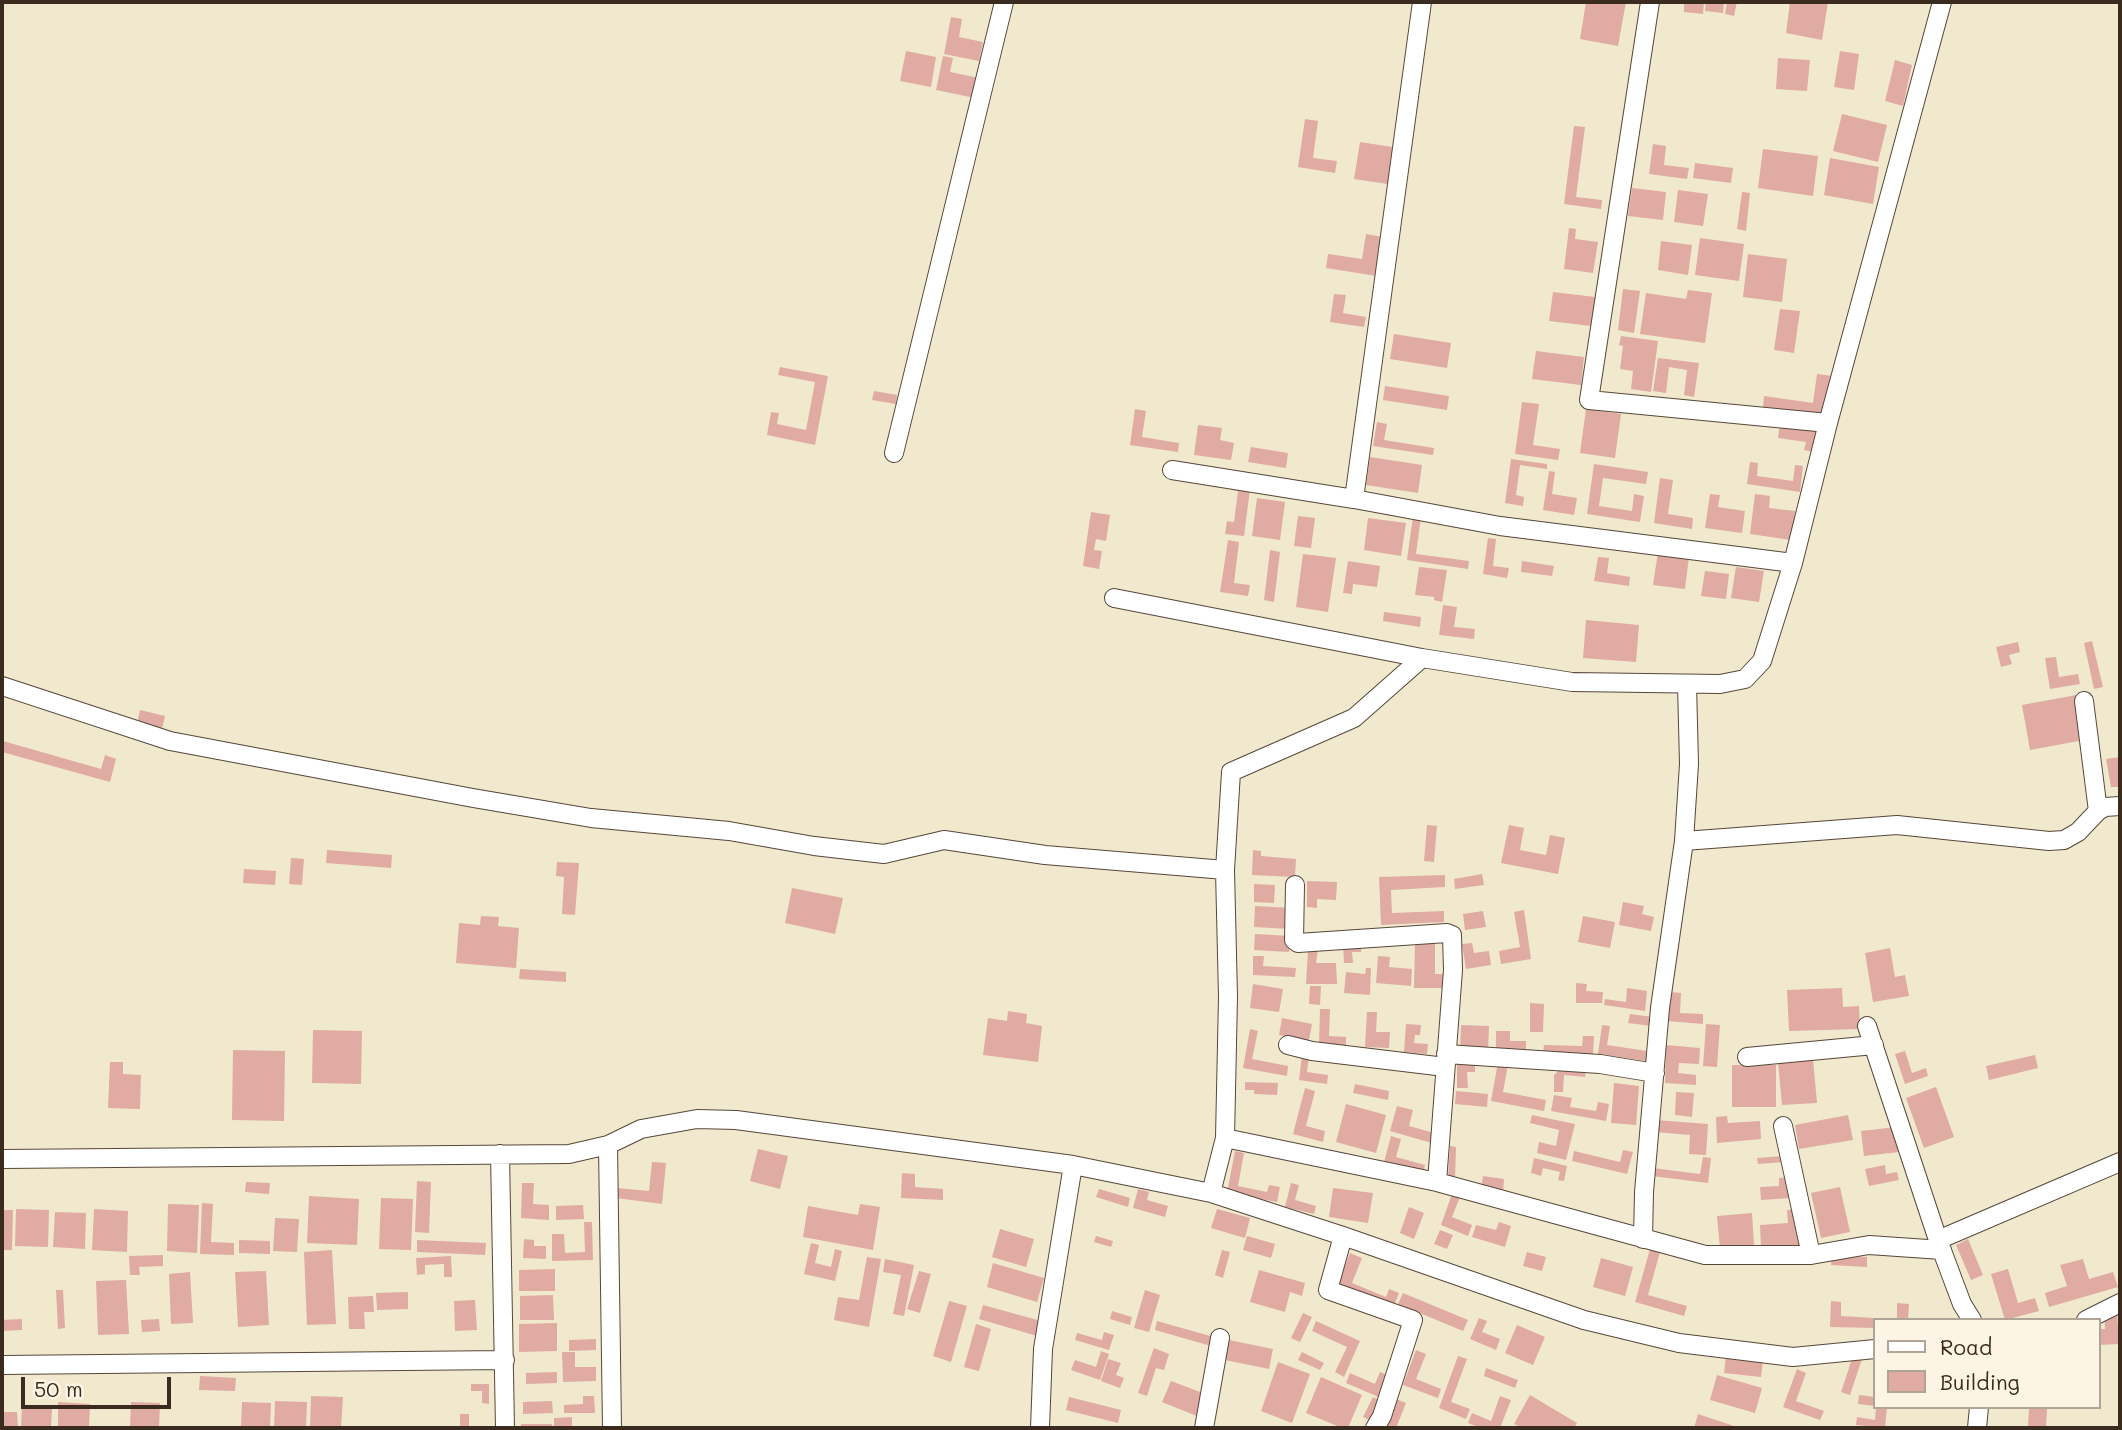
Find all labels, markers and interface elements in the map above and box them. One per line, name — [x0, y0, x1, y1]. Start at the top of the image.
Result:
legend — [1874, 1318, 2101, 1409]
text: Road — [1940, 1333, 1992, 1360]
scale bar — [24, 1364, 175, 1408]
text: Building — [1940, 1368, 2020, 1395]
text: 50 m — [34, 1375, 83, 1402]

